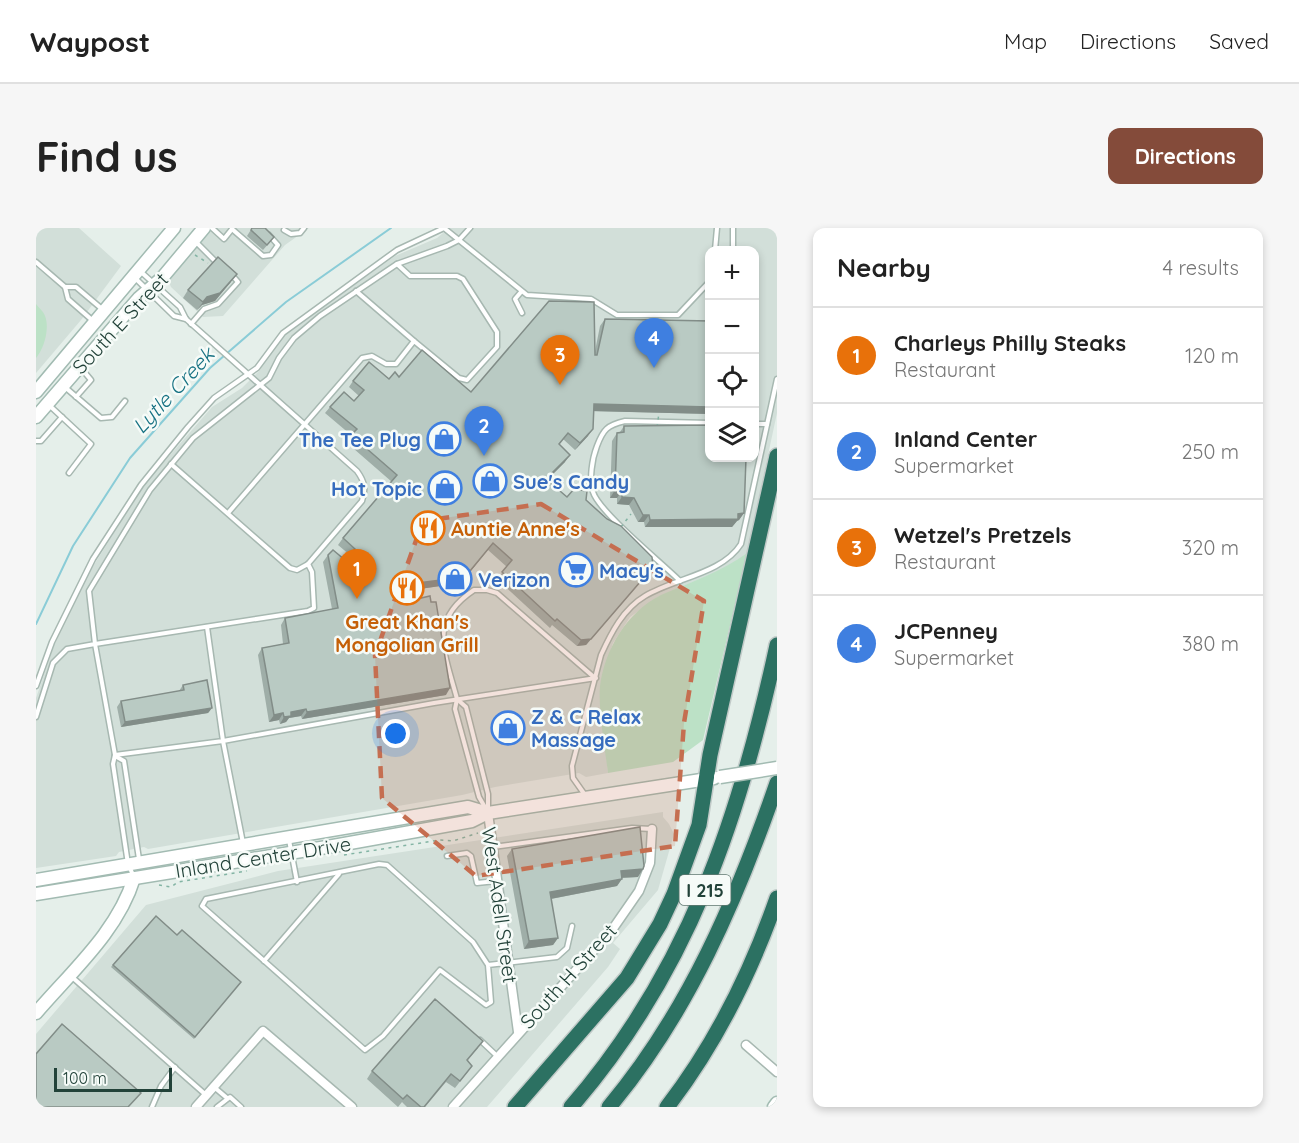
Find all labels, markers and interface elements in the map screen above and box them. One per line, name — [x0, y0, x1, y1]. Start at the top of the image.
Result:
text: Waypost — [30, 24, 150, 59]
text: Map — [1004, 28, 1047, 54]
text: Directions — [1080, 28, 1176, 54]
text: Saved — [1209, 28, 1269, 54]
button: Directions — [1108, 128, 1263, 184]
text: Find us — [36, 130, 178, 183]
map controls — [705, 246, 759, 462]
button: + — [705, 246, 759, 300]
text: Nearby — [837, 251, 931, 284]
text: 4 results — [1163, 255, 1239, 280]
street label: South E Street — [67, 267, 174, 379]
button: − — [705, 300, 759, 354]
pin: 4 — [634, 318, 674, 368]
text: Charleys Philly Steaks — [894, 329, 1126, 357]
pin: 3 — [540, 336, 580, 385]
water label: Lytle Creek — [127, 340, 221, 438]
text: 1 — [853, 343, 860, 368]
text: 120 m — [1185, 343, 1239, 368]
button: locate — [705, 354, 759, 408]
text: Restaurant — [894, 357, 996, 382]
pin: 2 — [464, 406, 504, 456]
button: layers — [705, 408, 759, 462]
shop icon: The Tee Plug — [426, 421, 462, 457]
text: Inland Center — [894, 425, 1037, 453]
place label: The Tee Plug — [298, 427, 421, 452]
text: 2 — [851, 439, 862, 464]
text: 250 m — [1181, 439, 1239, 464]
text: Supermarket — [894, 453, 1014, 478]
shop icon: Sue's Candy — [472, 463, 508, 499]
place label: Sue's Candy — [513, 469, 629, 494]
shop icon: Hot Topic — [427, 470, 463, 506]
place label: Hot Topic — [331, 476, 422, 501]
restaurant icon: Auntie Anne's — [410, 510, 446, 546]
place label: Auntie Anne's — [451, 516, 580, 541]
text: Wetzel's Pretzels — [894, 521, 1071, 549]
text: 3 — [851, 535, 862, 560]
text: 320 m — [1182, 535, 1239, 560]
text: Restaurant — [894, 549, 996, 574]
pin: 1 — [338, 550, 376, 599]
supermarket icon: Macy's — [558, 552, 594, 588]
place label: Macy's — [599, 558, 664, 583]
shop icon: Verizon — [437, 561, 473, 597]
place label: Verizon — [478, 567, 550, 592]
restaurant icon: Great Khan's Mongolian Grill — [389, 570, 425, 606]
place label: Great Khan's Mongolian Grill — [335, 609, 479, 657]
text: JCPenney — [894, 617, 998, 645]
text: 4 — [851, 631, 862, 656]
text: 380 m — [1182, 631, 1239, 656]
text: Supermarket — [894, 645, 1014, 670]
place label: Z & C Relax Massage — [531, 704, 641, 752]
shop icon: Z & C Relax Massage — [490, 710, 526, 746]
your location — [381, 719, 410, 748]
street label: West Adell Street — [477, 825, 523, 985]
street label: Inland Center Drive — [173, 831, 353, 883]
road number: I 215 — [680, 875, 730, 905]
street label: South H Street — [514, 918, 622, 1034]
scale bar — [54, 1065, 172, 1092]
text: 100 m — [63, 1068, 107, 1088]

